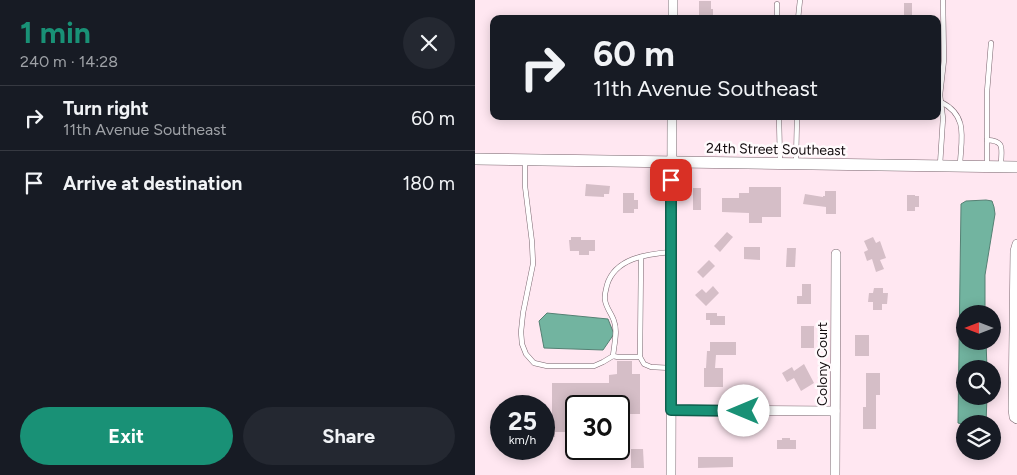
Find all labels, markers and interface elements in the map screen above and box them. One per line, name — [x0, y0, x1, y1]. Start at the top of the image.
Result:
text: 1 min — [20, 14, 91, 51]
button: close — [403, 17, 455, 69]
text: 60 m — [593, 33, 675, 75]
icon: right — [510, 35, 575, 100]
text: 240 m · 14:28 — [20, 52, 118, 71]
text: 11th Avenue Southeast — [593, 75, 818, 102]
text: Turn right — [63, 97, 149, 120]
icon: right — [20, 104, 48, 132]
text: 60 m — [411, 107, 455, 130]
text: 11th Avenue Southeast — [63, 120, 227, 139]
street label: 24th Street Southeast — [706, 140, 846, 159]
pin — [650, 159, 692, 201]
icon: arrive — [657, 166, 685, 194]
icon: arrive — [20, 169, 48, 197]
text: Arrive at destination — [63, 172, 242, 195]
text: 180 m — [402, 172, 455, 195]
north arrow — [956, 305, 1001, 350]
map controls — [956, 305, 1001, 460]
street label: Colony Court — [814, 322, 831, 406]
button: search — [956, 360, 1001, 405]
position arrow — [717, 384, 769, 436]
speed limit sign: 30 — [565, 395, 630, 460]
text: 25 — [508, 406, 537, 436]
button: Exit — [20, 407, 233, 465]
button: Share — [243, 407, 455, 465]
button: layers — [956, 415, 1001, 460]
text: km/h — [509, 433, 536, 447]

